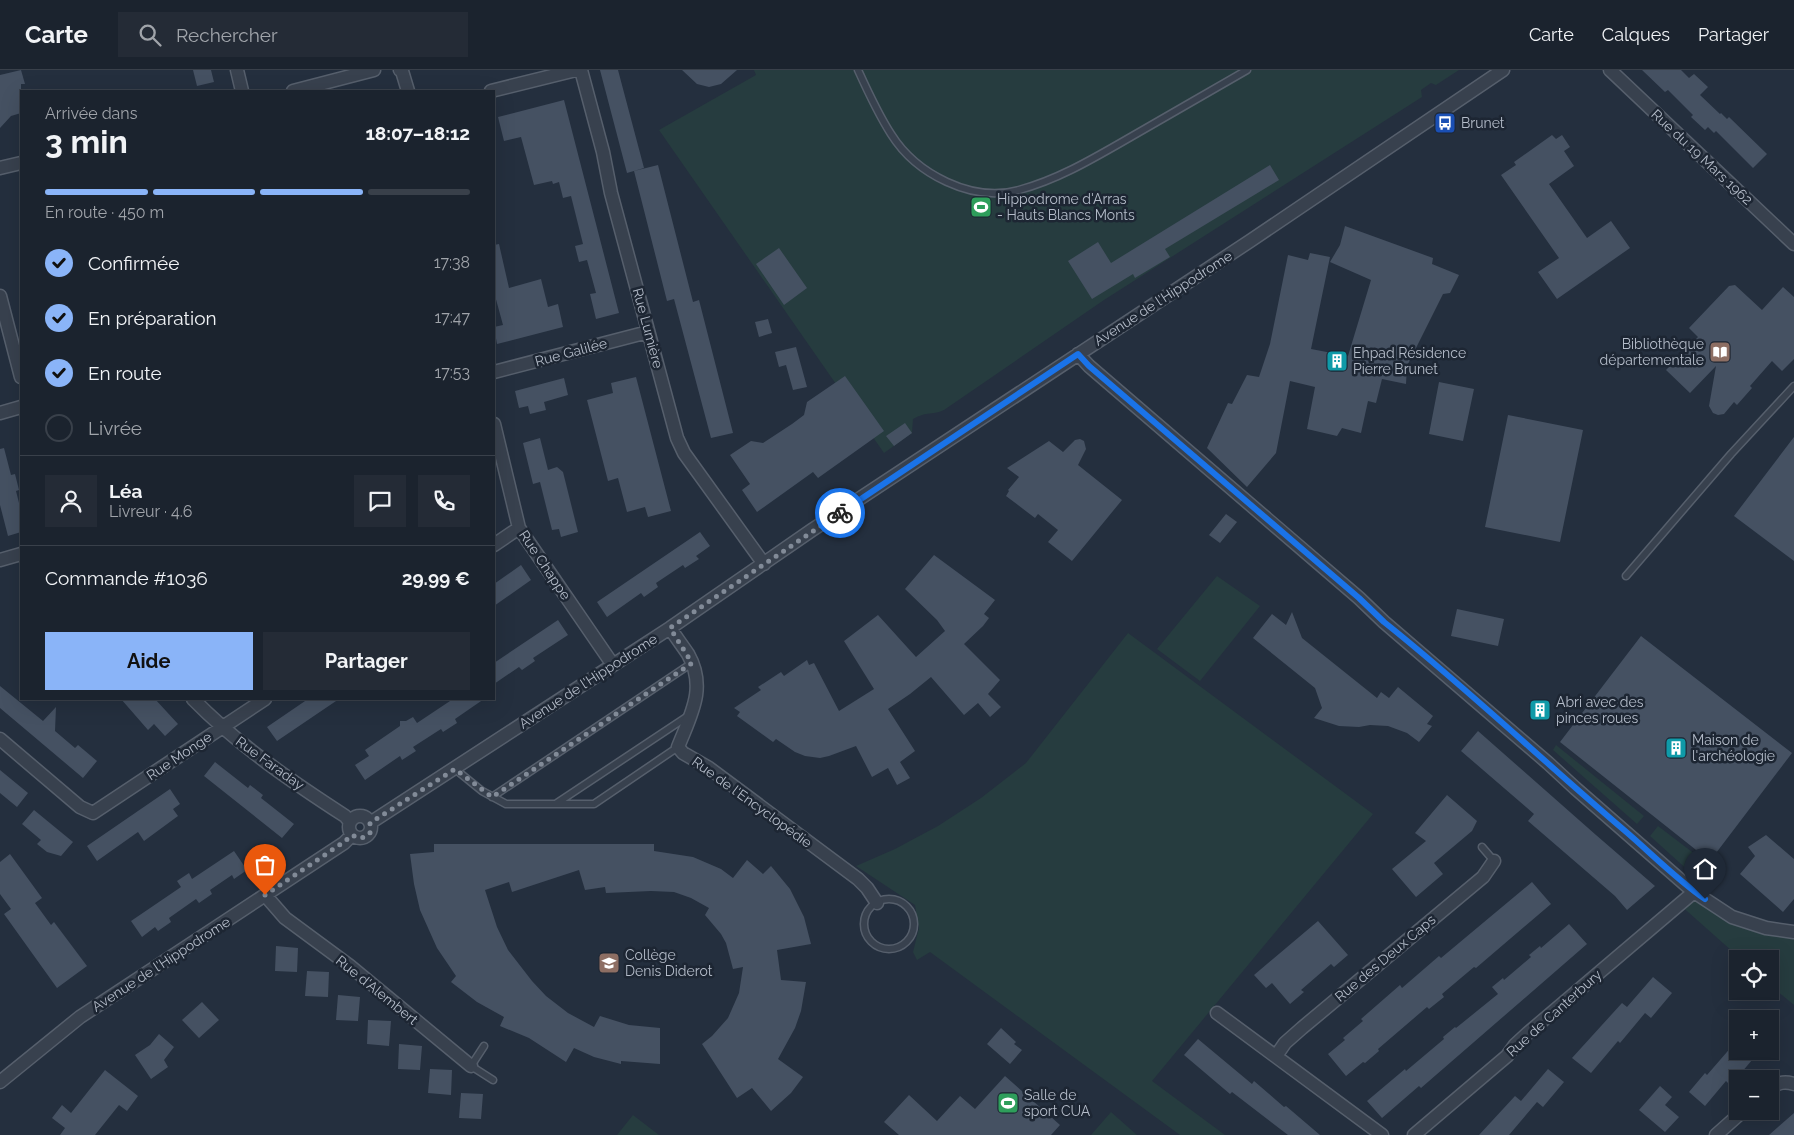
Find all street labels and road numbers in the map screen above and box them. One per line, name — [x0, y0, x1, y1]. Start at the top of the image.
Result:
street label: Rue du 19 Mars 1962 — [1648, 106, 1756, 208]
street label: Avenue de l'Hippodrome — [1091, 247, 1235, 349]
street label: Rue Lumière — [630, 286, 666, 370]
street label: Rue Galilée — [533, 335, 609, 369]
street label: Rue Chappe — [516, 527, 574, 603]
street label: Avenue de l'Hippodrome — [516, 630, 660, 732]
street label: Rue Monge — [144, 728, 214, 784]
street label: Rue Faraday — [233, 733, 308, 793]
street label: Rue de l'Encyclopédie — [689, 753, 815, 851]
street label: Rue des Deux Caps — [1332, 911, 1439, 1005]
street label: Avenue de l'Hippodrome — [89, 913, 233, 1015]
street label: Rue d'Alembert — [333, 952, 421, 1028]
street label: Rue de Canterbury — [1503, 966, 1605, 1060]

